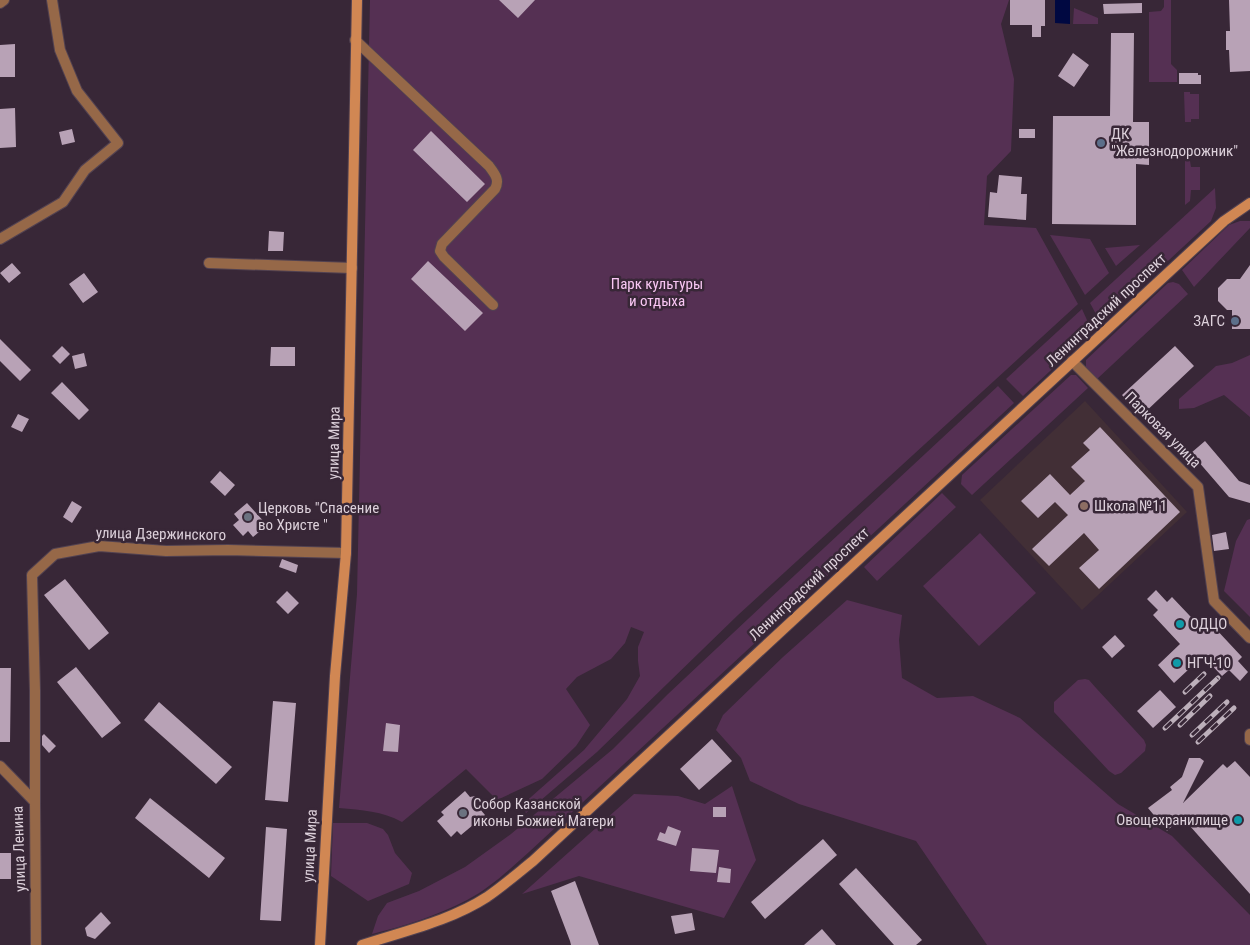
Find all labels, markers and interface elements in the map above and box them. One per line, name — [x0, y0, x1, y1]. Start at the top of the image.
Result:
place label: ДК "Железнодорожник" — [1111, 125, 1238, 160]
marker: ДК "Железнодорожник" — [1095, 137, 1107, 149]
street label: Ленинградский проспект — [1042, 250, 1170, 370]
park label: Парк культуры и отдыха — [611, 275, 703, 310]
place label: ЗАГС — [1193, 312, 1225, 330]
marker: ЗАГС — [1229, 315, 1241, 327]
street label: Парковая улица — [1121, 388, 1205, 472]
street label: улица Мира — [324, 406, 344, 480]
place label: Школа №11 — [1094, 497, 1167, 515]
place label: Церковь "Спасение во Христе " — [258, 499, 379, 534]
marker: Школа №11 — [1078, 500, 1090, 512]
marker: Церковь "Спасение во Христе " — [242, 511, 254, 523]
street label: улица Дзержинского — [96, 524, 226, 544]
street label: Ленинградский проспект — [745, 524, 873, 644]
place label: ОДЦО — [1190, 615, 1227, 633]
marker: ОДЦО — [1174, 618, 1186, 630]
place label: НГЧ-10 — [1187, 654, 1231, 672]
marker: НГЧ-10 — [1171, 657, 1183, 669]
place label: Собор Казанской иконы Божией Матери — [473, 795, 614, 830]
street label: улица Ленина — [9, 806, 29, 892]
marker: Собор Казанской иконы Божией Матери — [457, 807, 469, 819]
street label: улица Мира — [299, 809, 321, 883]
place label: Овощехранилище — [1116, 811, 1228, 829]
marker: Овощехранилище — [1232, 814, 1244, 826]

